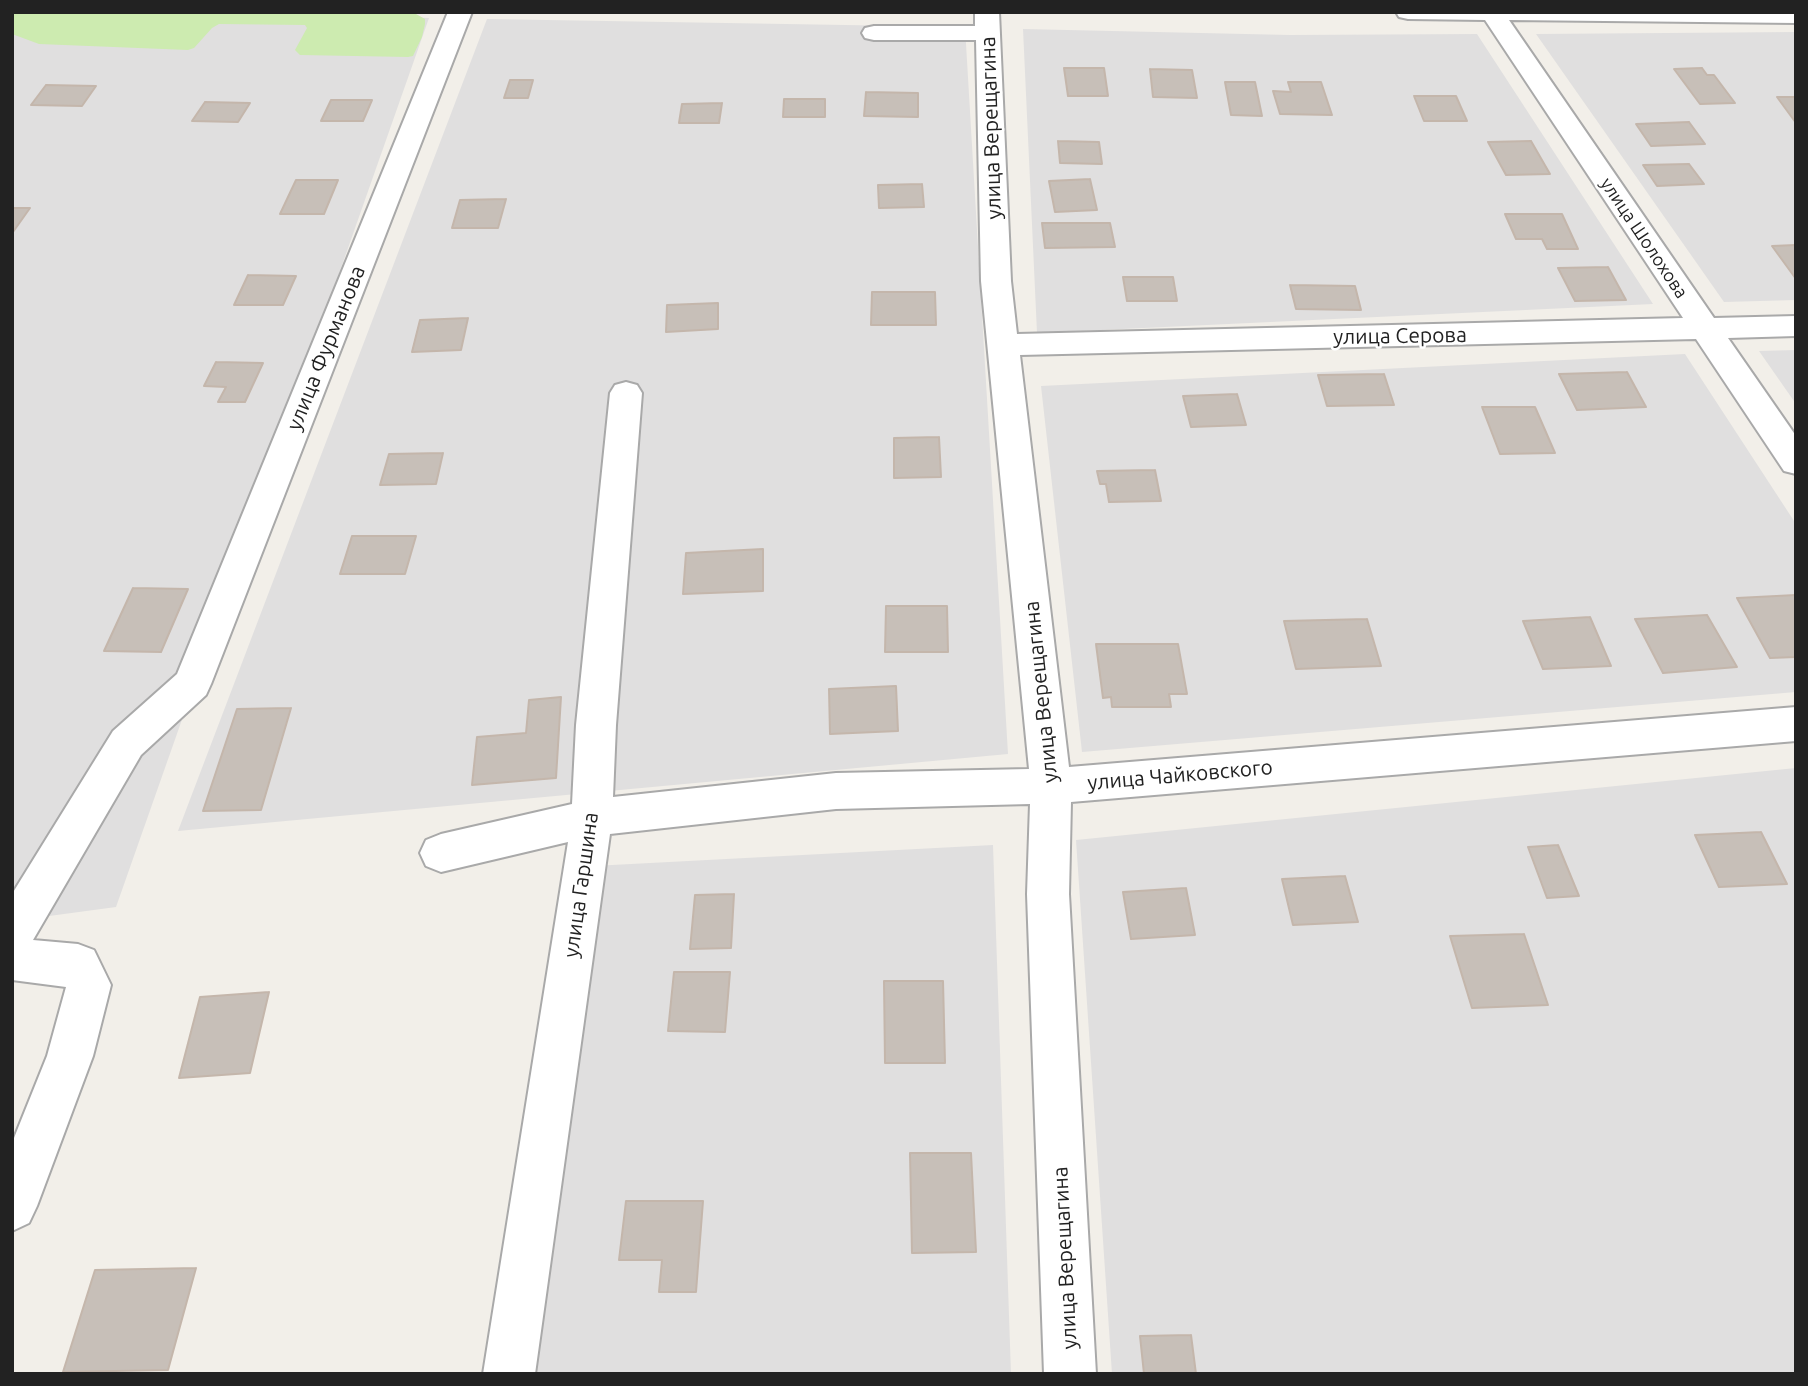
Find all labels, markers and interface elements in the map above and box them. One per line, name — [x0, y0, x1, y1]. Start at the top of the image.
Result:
street label: улица Верещагина — [975, 36, 1007, 220]
street label: улица Шолохова — [1596, 174, 1692, 302]
street label: улица Фурманова — [281, 262, 371, 434]
street label: улица Серова — [1333, 322, 1467, 350]
street label: улица Верещагина — [1019, 600, 1063, 784]
street label: улица Чайковского — [1086, 754, 1274, 796]
street label: улица Гаршина — [558, 811, 604, 959]
street label: улица Верещагина — [1048, 1166, 1082, 1350]

